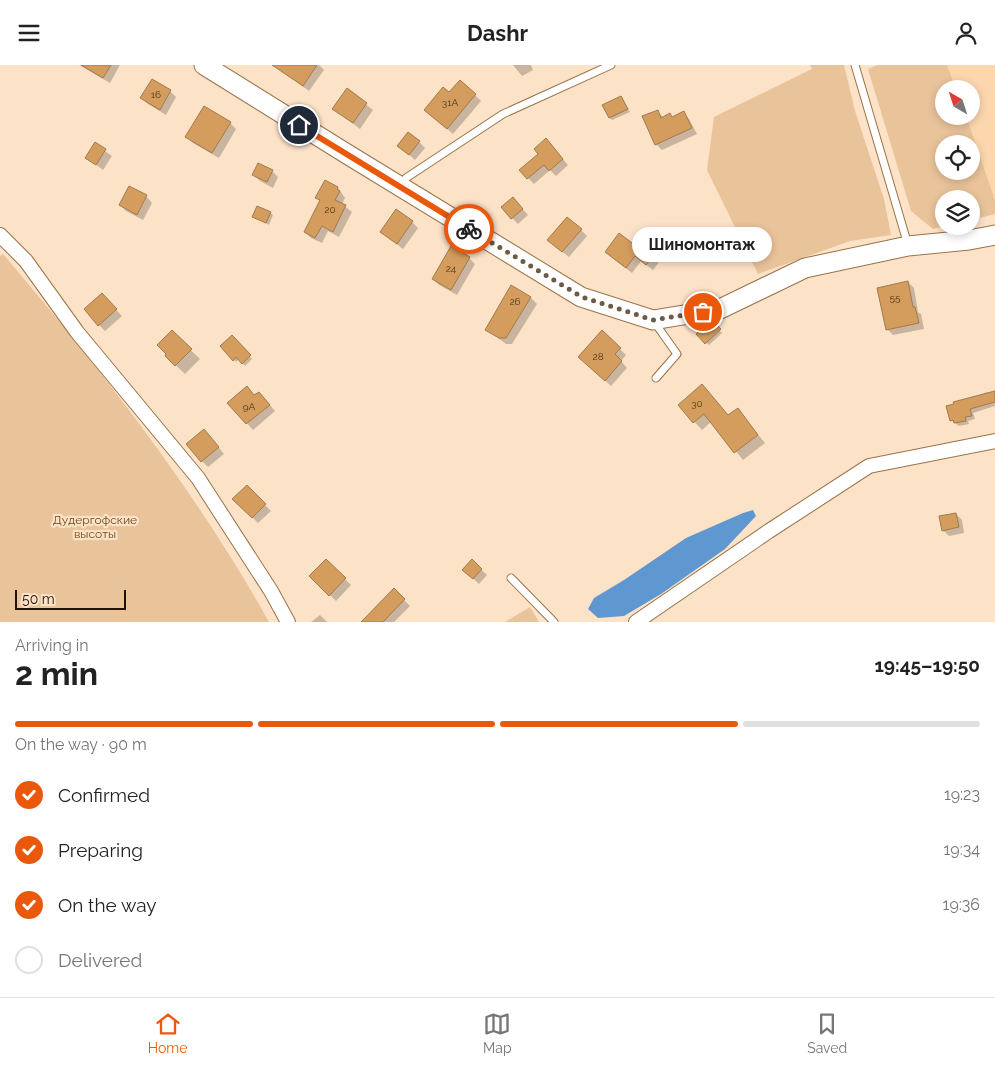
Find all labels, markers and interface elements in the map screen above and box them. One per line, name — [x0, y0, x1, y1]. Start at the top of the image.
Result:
icon: menu — [15, 19, 43, 47]
icon: person — [952, 19, 980, 47]
text: Dashr — [467, 20, 528, 46]
north arrow — [935, 80, 980, 125]
map controls — [935, 80, 980, 235]
house number: 16 — [151, 89, 161, 100]
house number: 31А — [442, 97, 458, 108]
pin — [278, 104, 320, 146]
icon: home — [285, 111, 313, 139]
button: locate — [935, 135, 980, 180]
button: layers — [935, 190, 980, 235]
house number: 20 — [324, 204, 336, 215]
courier — [444, 204, 494, 254]
icon: bike — [455, 215, 483, 243]
callout: Шиномонтаж — [633, 227, 773, 262]
text: Шиномонтаж — [649, 235, 755, 254]
house number: 24 — [446, 263, 457, 274]
pin — [682, 291, 724, 333]
house number: 55 — [890, 292, 901, 303]
house number: 26 — [509, 296, 521, 307]
icon: bag — [689, 298, 717, 326]
house number: 28 — [592, 351, 604, 362]
house number: 30 — [691, 398, 703, 409]
house number: 9А — [243, 401, 256, 412]
park label: Дудергофские высоты — [53, 513, 137, 541]
scale bar — [15, 587, 126, 610]
text: 50 m — [22, 591, 55, 607]
text: Arriving in — [15, 636, 89, 655]
text: 19:45–19:50 — [874, 654, 980, 676]
text: 2 min — [15, 655, 98, 692]
text: On the way · 90 m — [15, 735, 147, 754]
icon: check — [15, 781, 43, 809]
text: Confirmed — [58, 784, 150, 806]
text: 19:23 — [944, 785, 980, 804]
icon: check — [15, 836, 43, 864]
text: Preparing — [58, 839, 143, 861]
text: 19:34 — [943, 840, 980, 859]
icon: check — [15, 891, 43, 919]
text: On the way — [58, 894, 157, 916]
text: 19:36 — [943, 895, 980, 914]
text: Delivered — [58, 949, 142, 971]
tab: Home — [148, 1010, 187, 1056]
tab: Map — [483, 1010, 512, 1056]
tab: Saved — [807, 1010, 847, 1056]

